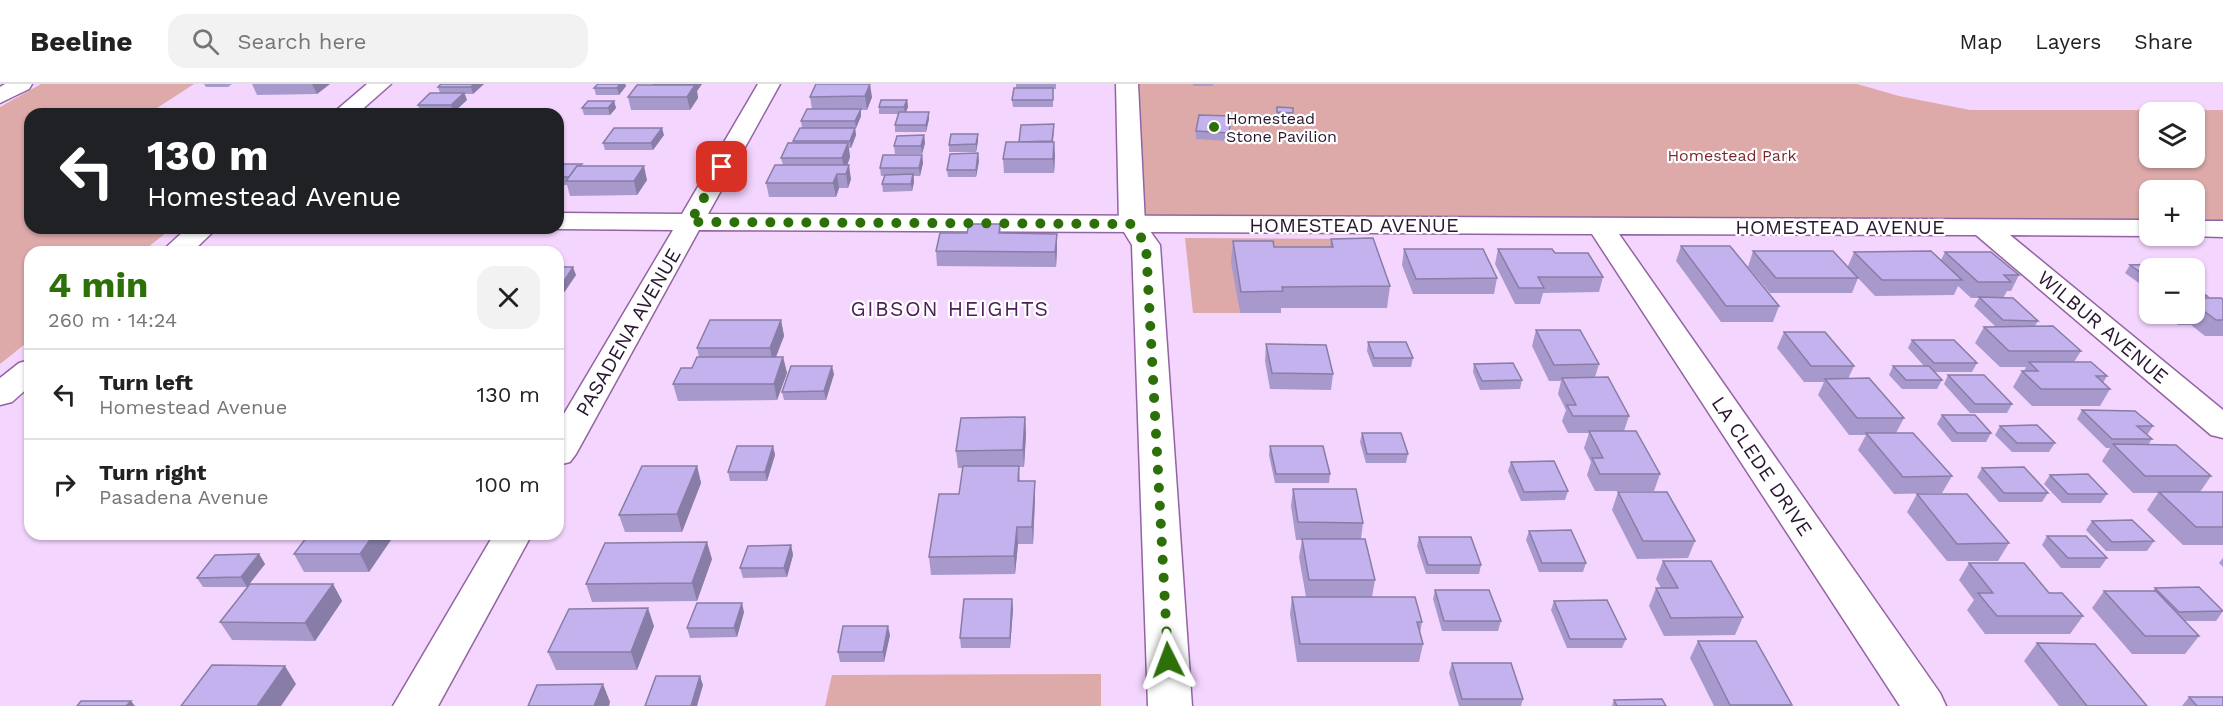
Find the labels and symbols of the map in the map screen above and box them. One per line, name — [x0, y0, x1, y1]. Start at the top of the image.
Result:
place label: Homestead Stone Pavilion — [1226, 109, 1337, 146]
marker: Homestead Stone Pavilion — [1207, 120, 1221, 134]
pin — [696, 141, 747, 192]
park label: Homestead Park — [1667, 146, 1797, 165]
street label: HOMESTEAD AVENUE — [1249, 213, 1459, 237]
street label: HOMESTEAD AVENUE — [1735, 215, 1945, 239]
street label: PASADENA AVENUE — [570, 244, 686, 420]
street label: WILBUR AVENUE — [2033, 265, 2173, 389]
district label: GIBSON HEIGHTS — [850, 296, 1050, 321]
street label: LA CLEDE DRIVE — [1706, 392, 1818, 540]
position arrow — [1136, 628, 1200, 692]

